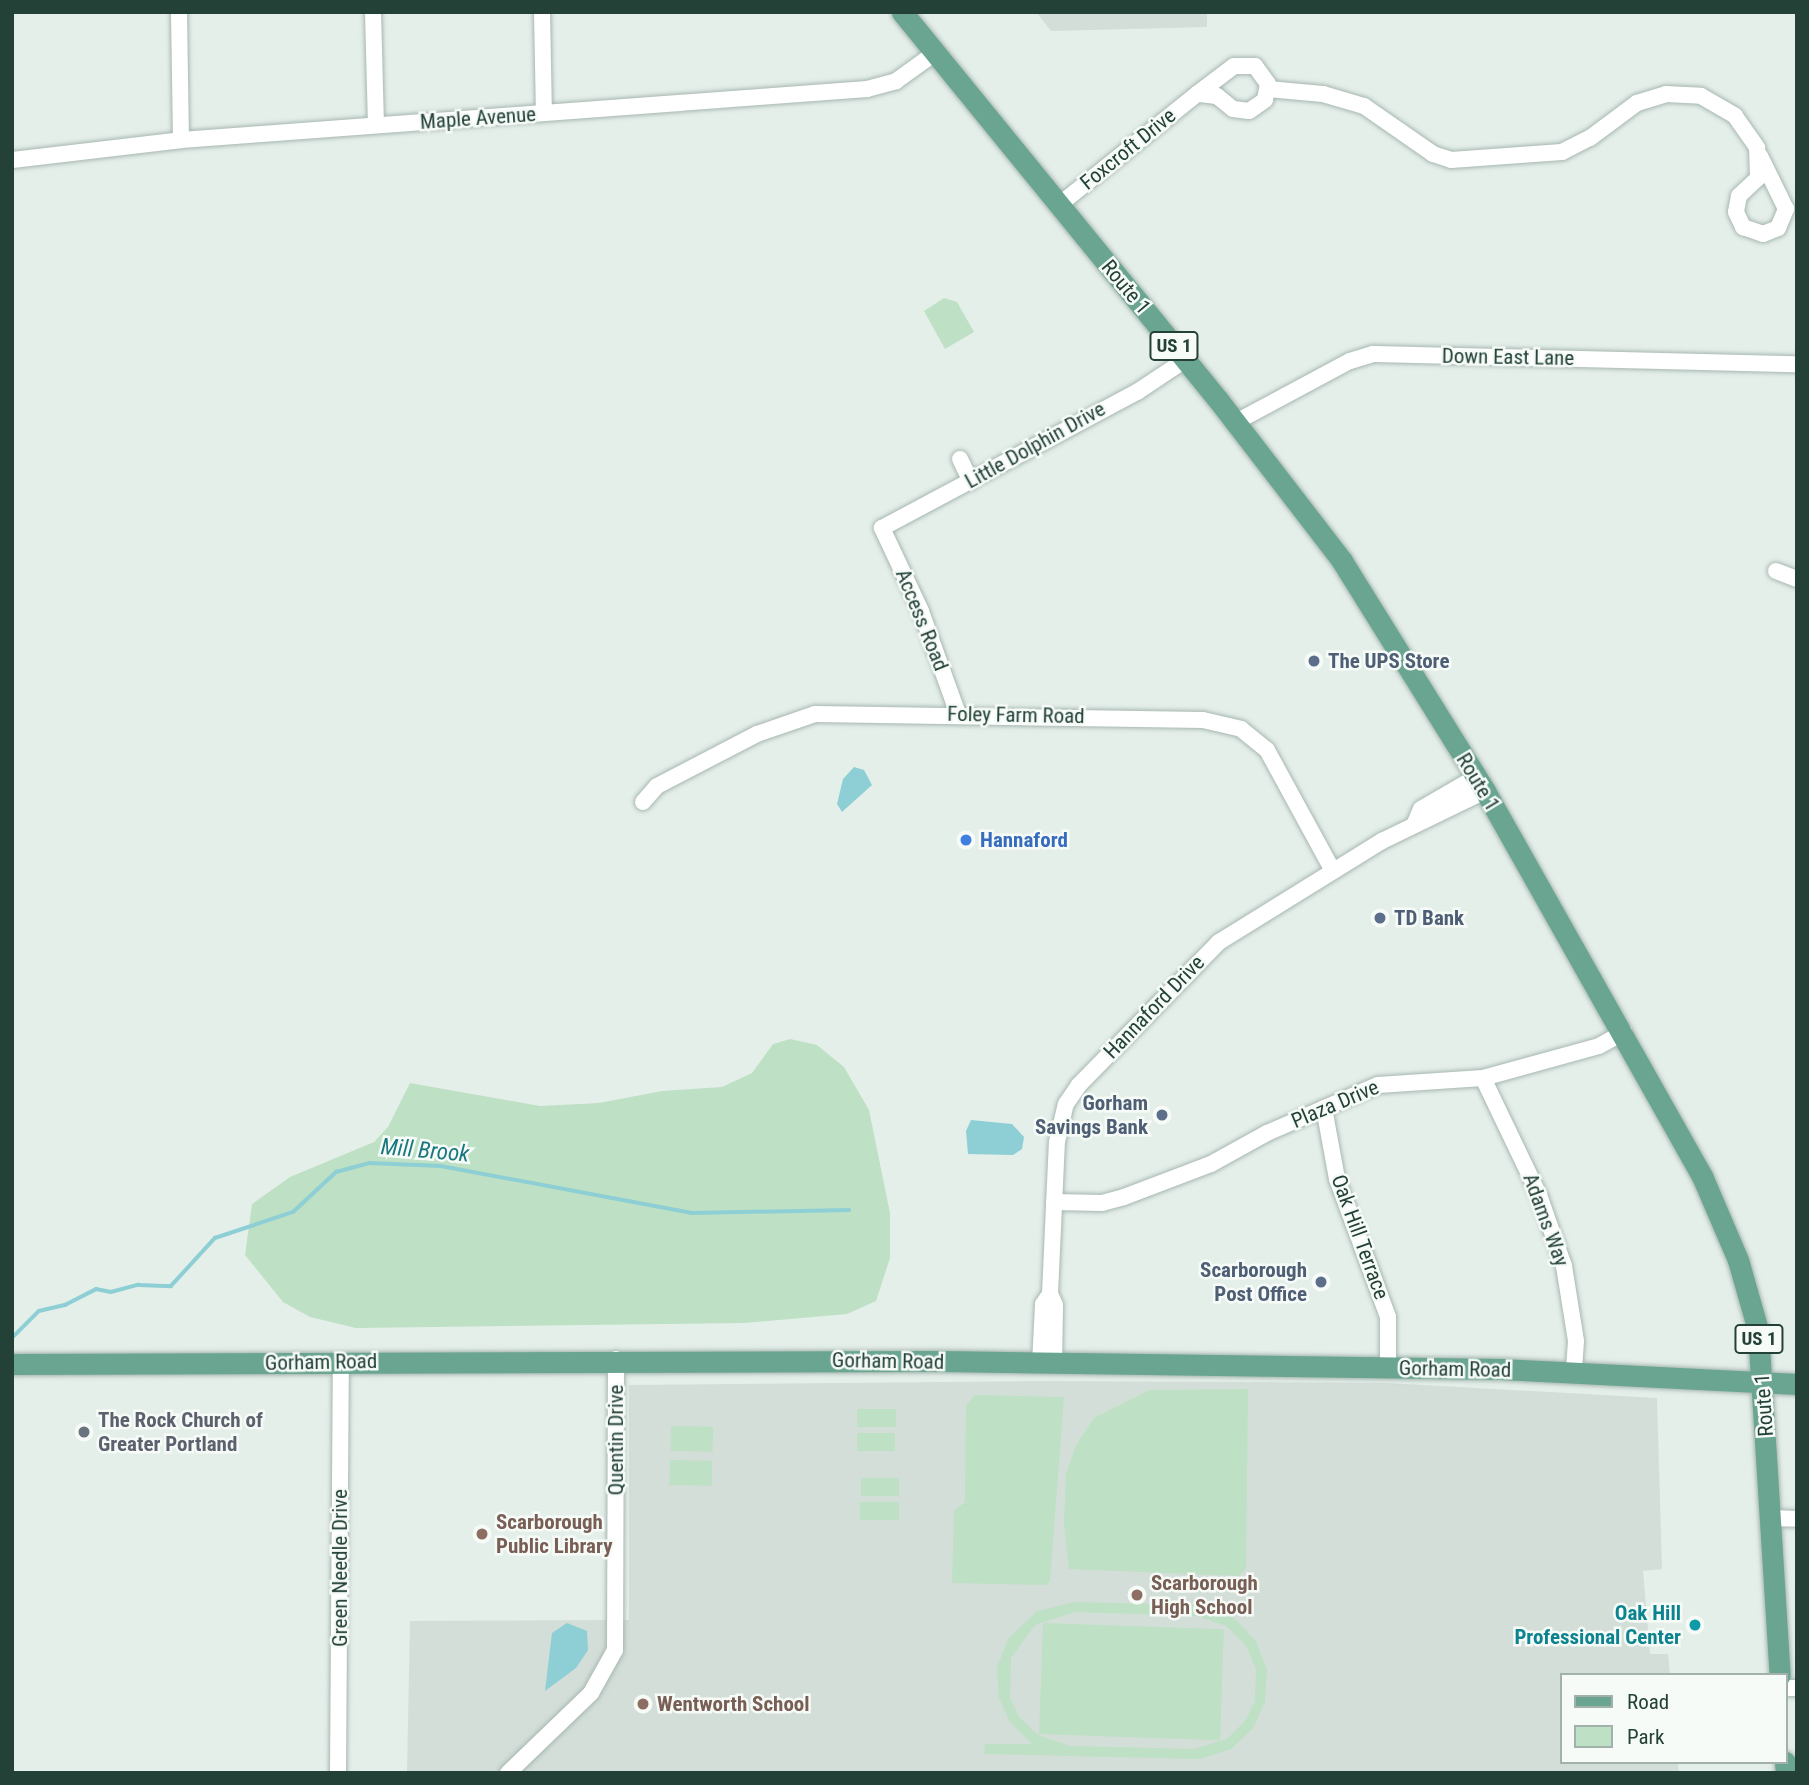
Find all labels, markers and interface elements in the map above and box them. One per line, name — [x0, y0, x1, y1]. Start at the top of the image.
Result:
street label: Maple Avenue — [419, 101, 537, 135]
street label: Foxcroft Drive — [1075, 103, 1181, 195]
street label: Route 1 — [1096, 255, 1156, 319]
road number: US 1 — [1148, 330, 1200, 362]
street label: Down East Lane — [1442, 343, 1574, 371]
street label: Little Dolphin Drive — [961, 396, 1109, 494]
street label: Access Road — [890, 565, 954, 675]
place label: The UPS Store — [1328, 648, 1449, 674]
marker: The UPS Store — [1306, 653, 1322, 669]
street label: Foley Farm Road — [947, 701, 1085, 729]
street label: Route 1 — [1451, 748, 1505, 816]
place label: Hannaford — [980, 827, 1068, 853]
marker: Hannaford — [958, 832, 974, 848]
place label: TD Bank — [1394, 905, 1464, 931]
marker: TD Bank — [1372, 910, 1388, 926]
street label: Hannaford Drive — [1098, 950, 1210, 1064]
street label: Plaza Drive — [1287, 1074, 1383, 1134]
place label: Gorham Savings Bank — [1035, 1090, 1148, 1140]
marker: Gorham Savings Bank — [1154, 1107, 1170, 1123]
water label: Mill Brook — [380, 1133, 470, 1169]
street label: Adams Way — [1518, 1170, 1574, 1270]
street label: Oak Hill Terrace — [1326, 1171, 1394, 1303]
place label: Scarborough Post Office — [1200, 1257, 1307, 1307]
marker: Scarborough Post Office — [1313, 1274, 1329, 1290]
road number: US 1 — [1733, 1324, 1785, 1354]
street label: Gorham Road — [832, 1347, 944, 1375]
street label: Gorham Road — [265, 1348, 377, 1376]
street label: Gorham Road — [1399, 1355, 1511, 1383]
street label: Route 1 — [1749, 1373, 1779, 1437]
street label: Quentin Drive — [603, 1385, 629, 1495]
place label: The Rock Church of Greater Portland — [98, 1407, 263, 1457]
marker: The Rock Church of Greater Portland — [76, 1424, 92, 1440]
street label: Green Needle Drive — [327, 1489, 353, 1647]
place label: Scarborough Public Library — [496, 1509, 613, 1559]
marker: Scarborough Public Library — [474, 1526, 490, 1542]
place label: Scarborough High School — [1151, 1570, 1258, 1620]
marker: Scarborough High School — [1129, 1587, 1145, 1603]
place label: Oak Hill Professional Center — [1514, 1600, 1681, 1650]
marker: Oak Hill Professional Center — [1687, 1617, 1703, 1633]
legend — [1560, 1673, 1788, 1764]
text: Road — [1627, 1690, 1669, 1714]
place label: Wentworth School — [657, 1691, 810, 1717]
marker: Wentworth School — [635, 1696, 651, 1712]
text: Park — [1627, 1725, 1664, 1749]

